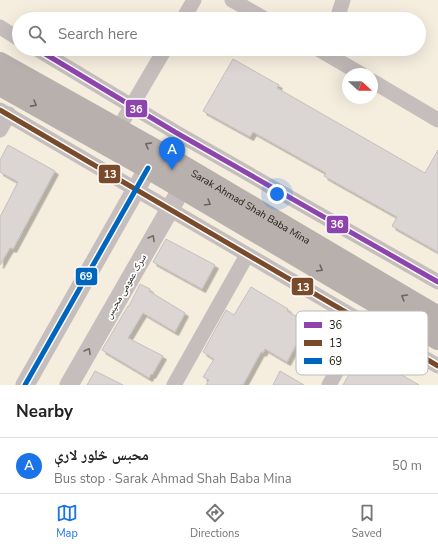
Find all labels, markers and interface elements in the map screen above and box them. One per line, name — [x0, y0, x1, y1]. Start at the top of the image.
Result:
search box — [12, 12, 426, 56]
icon: search — [26, 23, 48, 45]
text: Search here — [58, 24, 138, 44]
north arrow — [342, 68, 378, 104]
one-way arrow — [30, 99, 37, 107]
line badge: 36 — [125, 99, 148, 118]
text: 36 — [129, 102, 143, 117]
pin: A — [159, 137, 185, 170]
one-way arrow — [145, 143, 152, 150]
line badge: 13 — [98, 164, 121, 184]
text: 13 — [103, 167, 117, 182]
street label: Sarak Ahmad Shah Baba Mina — [188, 167, 313, 248]
your location — [267, 184, 287, 204]
one-way arrow — [204, 199, 211, 206]
line badge: 36 — [326, 215, 349, 234]
text: 36 — [330, 217, 344, 232]
one-way arrow — [148, 235, 155, 242]
street label: سرک عمومی محبس — [102, 251, 150, 321]
one-way arrow — [316, 265, 323, 272]
line badge: 69 — [75, 267, 98, 286]
text: 69 — [79, 269, 93, 284]
line badge: 13 — [291, 277, 314, 296]
text: 13 — [296, 280, 310, 295]
one-way arrow — [401, 294, 408, 301]
legend — [296, 311, 428, 375]
text: 36 — [329, 318, 343, 333]
text: 13 — [329, 336, 342, 351]
one-way arrow — [83, 348, 90, 355]
text: 69 — [329, 354, 342, 369]
text: Nearby — [16, 400, 73, 423]
text: محبس څلور لارې — [54, 445, 149, 465]
text: A — [24, 457, 34, 475]
text: 50 m — [392, 457, 422, 475]
text: Bus stop · Sarak Ahmad Shah Baba Mina — [54, 470, 292, 488]
tab: Map — [56, 502, 78, 541]
tab: Directions — [190, 502, 240, 541]
tab: Saved — [352, 502, 382, 541]

